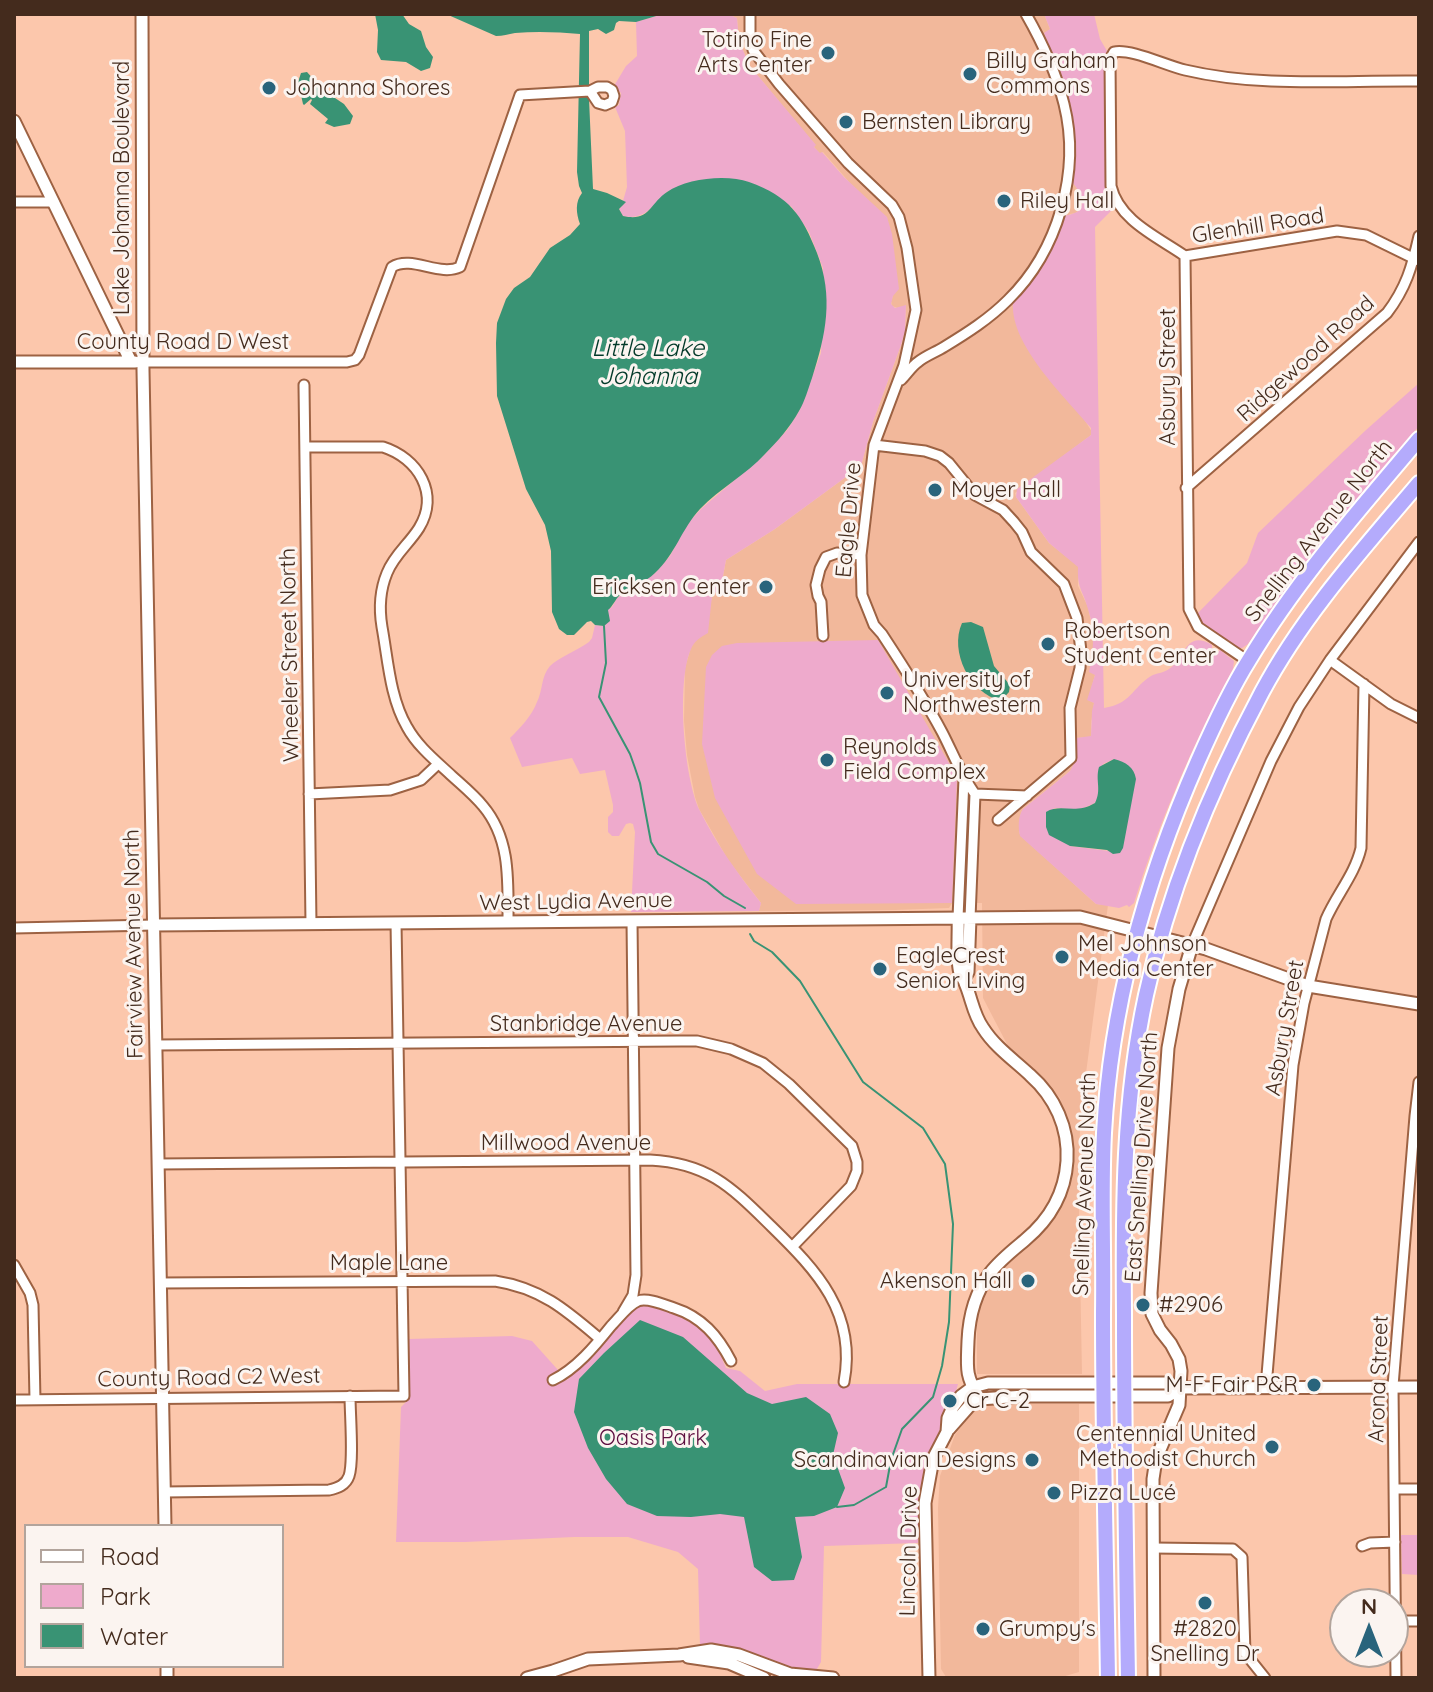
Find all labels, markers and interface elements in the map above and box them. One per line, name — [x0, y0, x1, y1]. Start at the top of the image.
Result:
place label: Totino Fine Arts Center — [697, 27, 812, 78]
marker: Totino Fine Arts Center — [819, 44, 837, 62]
place label: Billy Graham Commons — [986, 48, 1116, 100]
street label: Lake Johanna Boulevard — [109, 61, 135, 315]
marker: Billy Graham Commons — [961, 65, 979, 83]
place label: Johanna Shores — [285, 75, 450, 101]
marker: Johanna Shores — [260, 79, 278, 97]
place label: Bernsten Library — [862, 109, 1031, 135]
marker: Bernsten Library — [837, 113, 855, 131]
place label: Riley Hall — [1020, 188, 1114, 214]
marker: Riley Hall — [995, 192, 1013, 210]
street label: Glenhill Road — [1190, 203, 1326, 249]
street label: Ridgewood Road — [1232, 290, 1380, 428]
street label: Asbury Street — [1155, 308, 1181, 446]
street label: County Road D West — [77, 329, 289, 355]
water label: Little Lake Johanna — [592, 335, 704, 391]
street label: Snelling Avenue North — [1240, 435, 1398, 627]
street label: Eagle Drive — [831, 461, 867, 579]
place label: Moyer Hall — [951, 477, 1061, 503]
marker: Moyer Hall — [926, 481, 944, 499]
street label: Wheeler Street North — [275, 548, 305, 762]
place label: Ericksen Center — [592, 574, 750, 600]
marker: Ericksen Center — [757, 578, 775, 596]
place label: Robertson Student Center — [1064, 618, 1216, 670]
marker: Robertson Student Center — [1039, 635, 1057, 653]
place label: University of Northwestern — [903, 667, 1041, 718]
marker: University of Northwestern — [878, 684, 896, 702]
place label: Reynolds Field Complex — [843, 734, 986, 786]
marker: Reynolds Field Complex — [818, 751, 836, 769]
street label: Fairview Avenue North — [119, 829, 149, 1059]
street label: West Lydia Avenue — [479, 887, 673, 917]
place label: Mel Johnson Media Center — [1078, 931, 1214, 982]
place label: EagleCrest Senior Living — [896, 943, 1025, 994]
marker: Mel Johnson Media Center — [1053, 948, 1071, 966]
street label: Asbury Street — [1260, 958, 1310, 1098]
marker: EagleCrest Senior Living — [871, 960, 889, 978]
street label: Stanbridge Avenue — [490, 1011, 682, 1037]
street label: East Snelling Drive North — [1120, 1031, 1164, 1283]
street label: Snelling Avenue North — [1068, 1072, 1102, 1296]
street label: Millwood Avenue — [481, 1130, 651, 1156]
street label: Maple Lane — [330, 1250, 448, 1276]
place label: Akenson Hall — [880, 1268, 1012, 1294]
marker: Akenson Hall — [1019, 1272, 1037, 1290]
place label: #2906 — [1159, 1292, 1223, 1318]
marker: #2906 — [1134, 1296, 1152, 1314]
street label: Arona Street — [1364, 1315, 1394, 1443]
street label: County Road C2 West — [97, 1363, 321, 1393]
place label: M-F Fair P&R — [1165, 1372, 1298, 1398]
marker: M-F Fair P&R — [1305, 1376, 1323, 1394]
place label: Cr C-2 — [966, 1388, 1030, 1414]
marker: Cr C-2 — [941, 1392, 959, 1410]
place label: Centennial United Methodist Church — [1076, 1421, 1256, 1472]
park label: Oasis Park — [599, 1425, 707, 1451]
marker: Centennial United Methodist Church — [1263, 1438, 1281, 1456]
place label: Scandinavian Designs — [794, 1447, 1016, 1473]
marker: Scandinavian Designs — [1023, 1451, 1041, 1469]
place label: Pizza Lucé — [1070, 1480, 1176, 1506]
marker: Pizza Lucé — [1045, 1484, 1063, 1502]
street label: Lincoln Drive — [895, 1486, 923, 1616]
legend — [24, 1524, 284, 1668]
text: Road — [100, 1541, 160, 1571]
text: Park — [100, 1581, 151, 1611]
north arrow — [1329, 1588, 1409, 1668]
text: N — [1361, 1592, 1377, 1620]
marker: #2820 Snelling Dr — [1196, 1594, 1214, 1612]
place label: Grumpy's — [999, 1616, 1096, 1642]
place label: #2820 Snelling Dr — [1150, 1616, 1260, 1668]
marker: Grumpy's — [974, 1620, 992, 1638]
text: Water — [100, 1621, 168, 1651]

